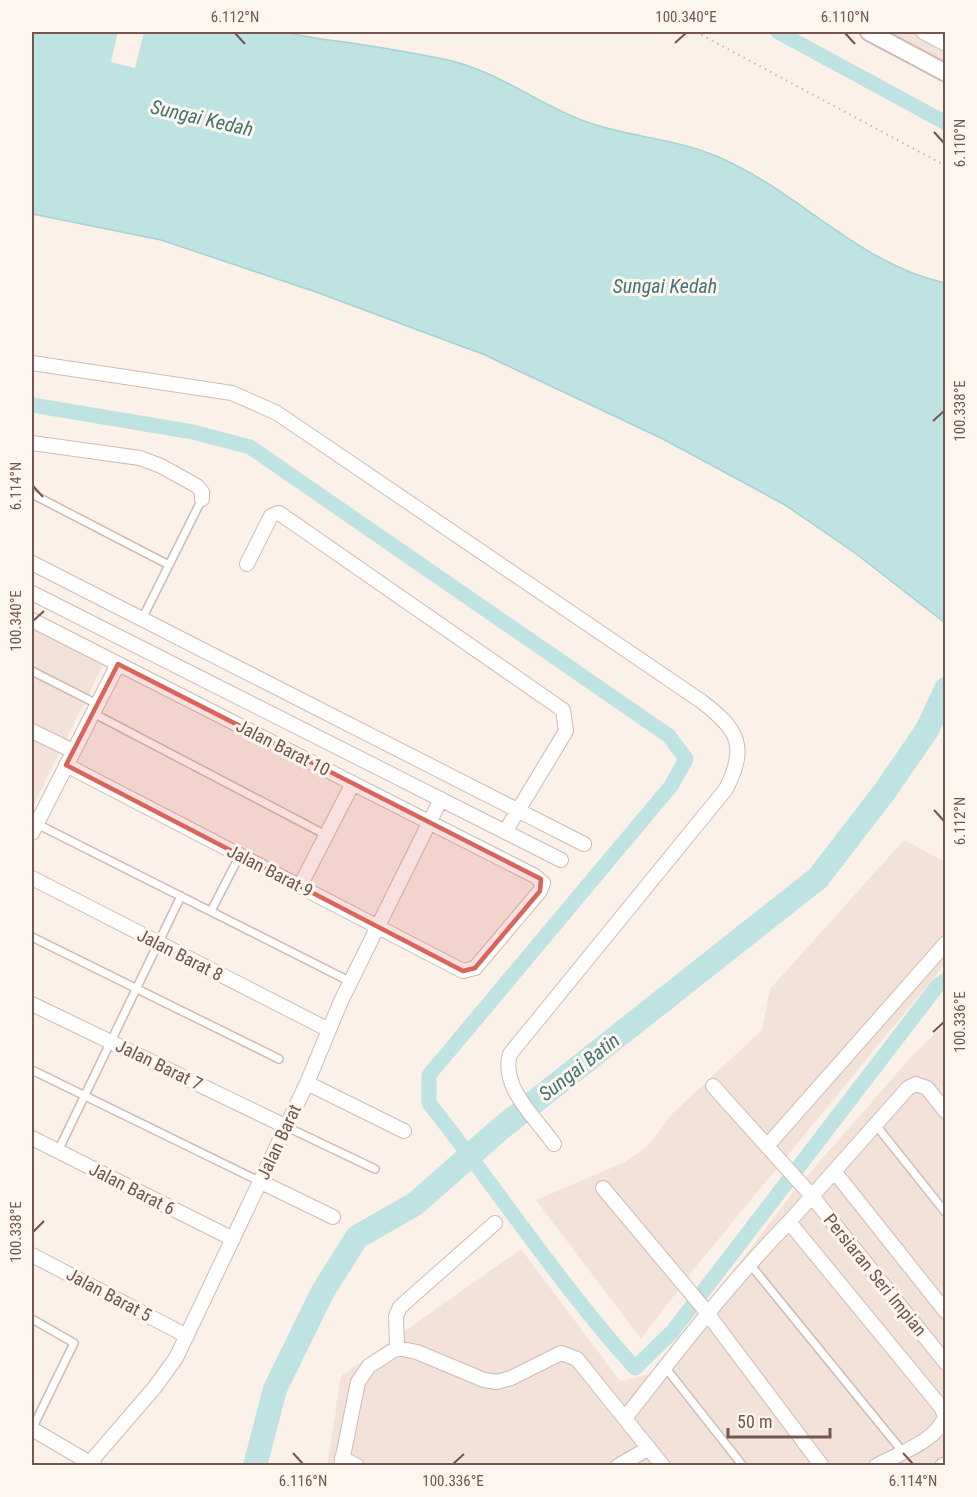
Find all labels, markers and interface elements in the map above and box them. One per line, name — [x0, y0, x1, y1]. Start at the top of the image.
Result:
text: 6.112°N — [211, 8, 259, 26]
text: 100.340°E — [655, 8, 717, 26]
text: 6.110°N — [821, 8, 869, 26]
water label: Sungai Kedah — [148, 95, 256, 141]
text: 6.110°N — [951, 119, 969, 167]
water label: Sungai Kedah — [613, 274, 717, 298]
text: 100.338°E — [951, 380, 969, 442]
text: 6.114°N — [7, 462, 25, 510]
text: 100.340°E — [7, 590, 25, 652]
street label: Jalan Barat 10 — [233, 715, 334, 780]
text: 6.112°N — [951, 797, 969, 845]
street label: Jalan Barat 9 — [224, 840, 317, 901]
street label: Jalan Barat 8 — [134, 924, 227, 985]
text: 100.336°E — [951, 991, 969, 1053]
water label: Sungai Batin — [534, 1028, 624, 1106]
street label: Jalan Barat 7 — [113, 1035, 206, 1095]
street label: Jalan Barat — [252, 1101, 305, 1183]
street label: Jalan Barat 6 — [86, 1158, 179, 1219]
text: 100.338°E — [7, 1201, 25, 1263]
street label: Persiaran Seri Impian — [820, 1209, 931, 1340]
street label: Jalan Barat 5 — [63, 1263, 156, 1326]
scale bar — [728, 1401, 830, 1439]
text: 50 m — [737, 1411, 772, 1432]
text: 6.116°N — [279, 1472, 327, 1490]
text: 100.336°E — [422, 1472, 484, 1490]
text: 6.114°N — [889, 1472, 937, 1490]

